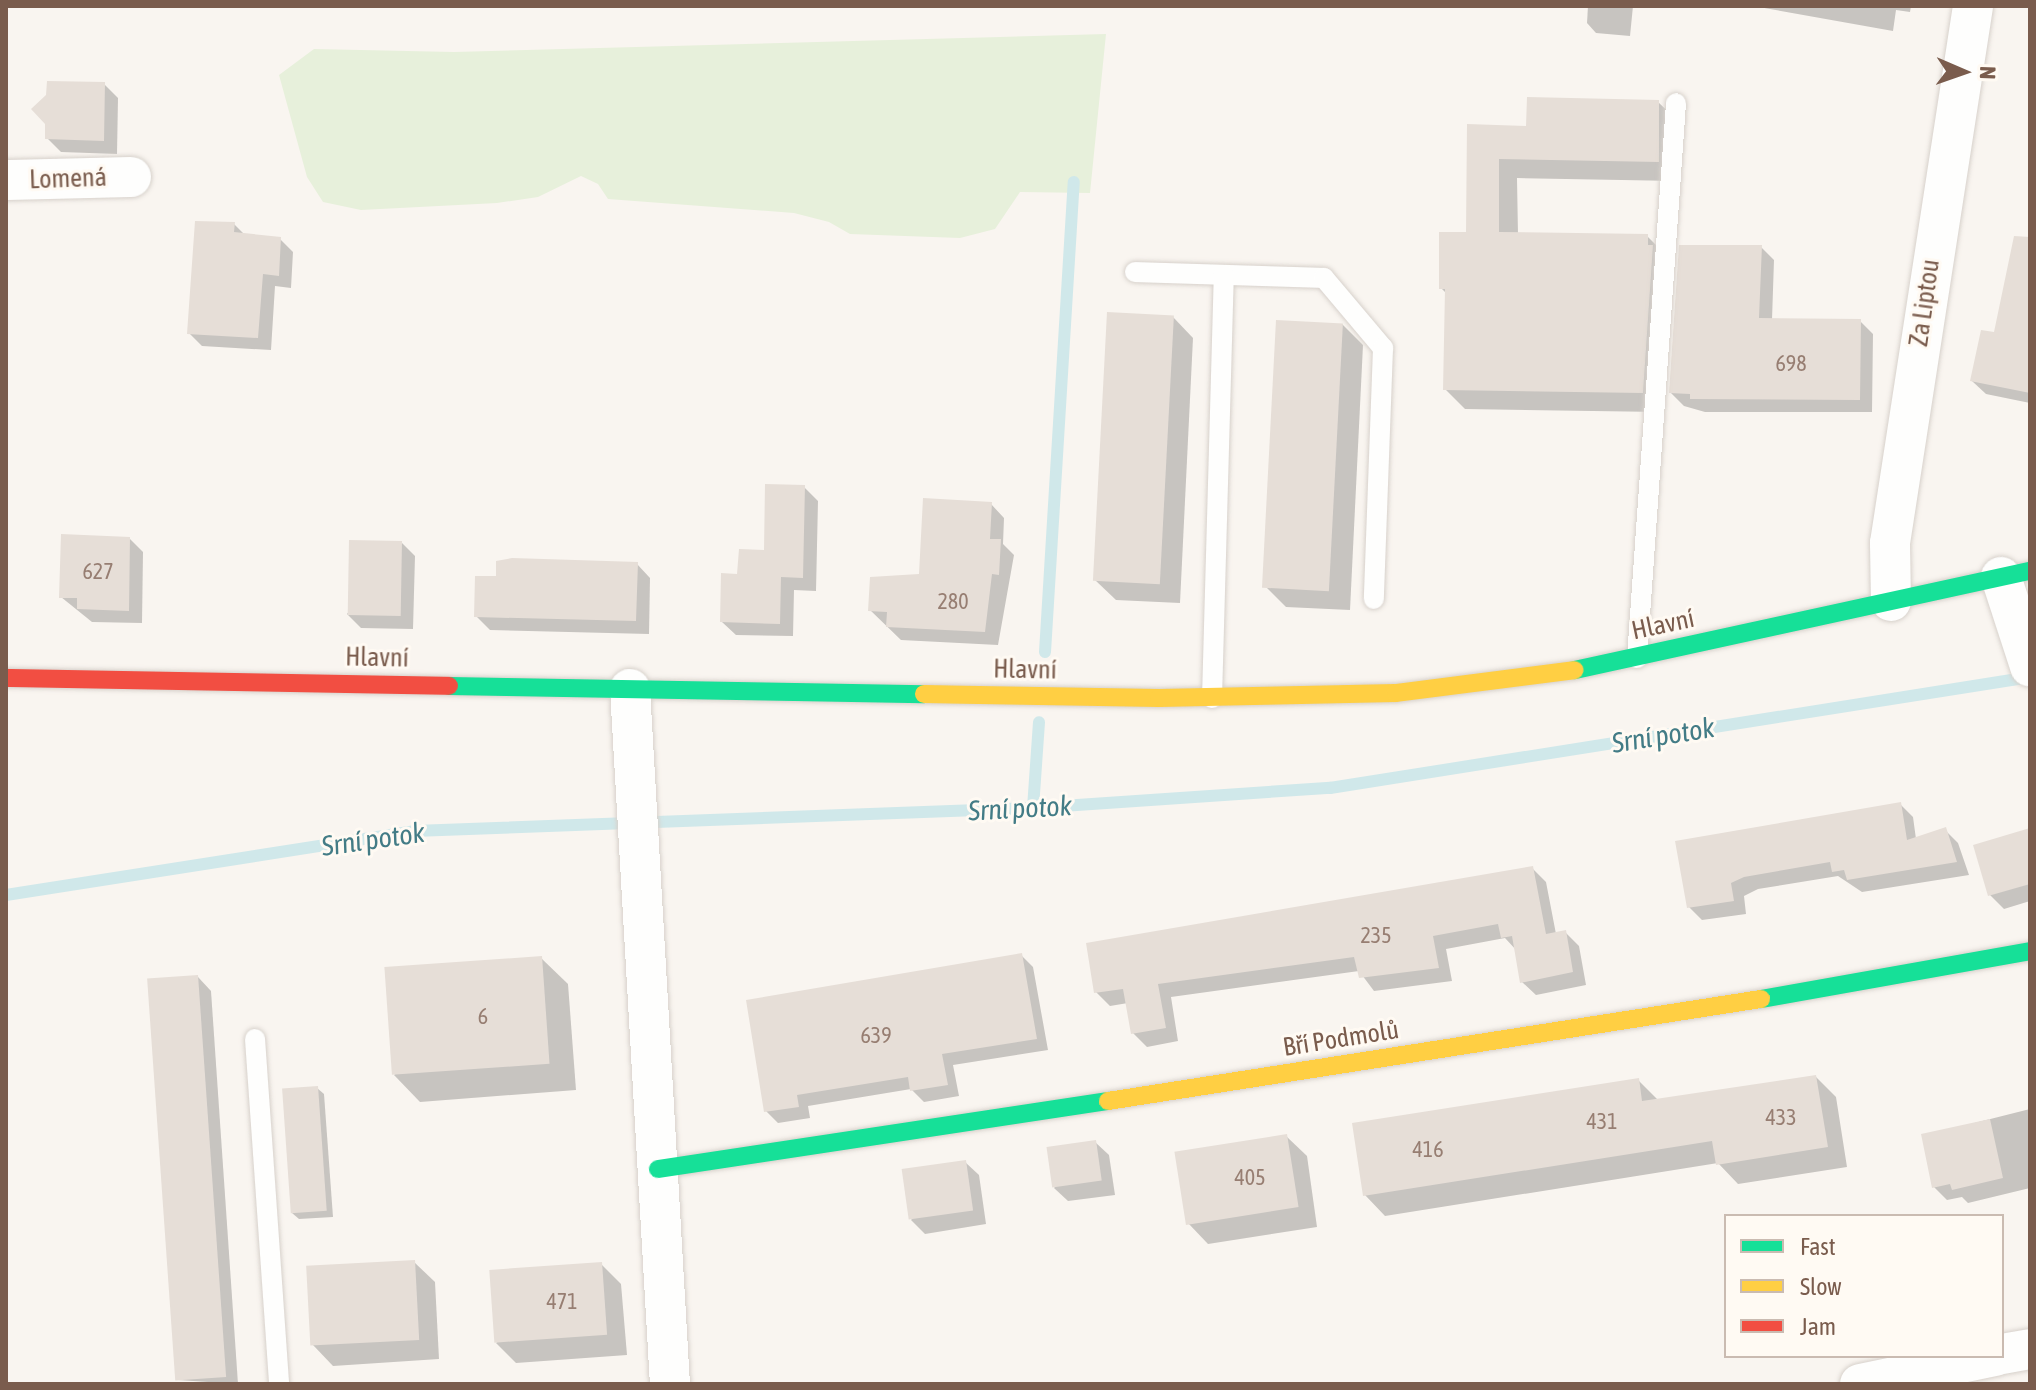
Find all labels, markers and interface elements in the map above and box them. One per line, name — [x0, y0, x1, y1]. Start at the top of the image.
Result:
north arrow — [1924, 32, 2004, 112]
text: N — [1975, 66, 2001, 80]
street label: Lomená — [29, 162, 107, 196]
street label: Za Liptou — [1903, 257, 1947, 349]
house number: 698 — [1775, 351, 1807, 377]
house number: 627 — [82, 559, 114, 585]
house number: 280 — [937, 589, 969, 615]
street label: Hlavní — [1629, 603, 1697, 647]
street label: Hlavní — [345, 642, 409, 674]
street label: Hlavní — [993, 654, 1057, 686]
water label: Srní potok — [1609, 710, 1717, 760]
water label: Srní potok — [967, 789, 1073, 827]
water label: Srní potok — [319, 815, 427, 863]
house number: 235 — [1360, 923, 1392, 949]
house number: 6 — [478, 1004, 488, 1030]
street label: Bří Podmolů — [1281, 1014, 1401, 1064]
house number: 639 — [860, 1023, 892, 1049]
house number: 433 — [1765, 1105, 1797, 1131]
house number: 431 — [1586, 1109, 1618, 1135]
house number: 416 — [1412, 1137, 1444, 1163]
house number: 405 — [1234, 1165, 1266, 1191]
legend — [1724, 1214, 2004, 1358]
text: Fast — [1800, 1233, 1836, 1260]
text: Slow — [1800, 1273, 1842, 1300]
house number: 471 — [546, 1289, 578, 1315]
text: Jam — [1800, 1313, 1836, 1340]

